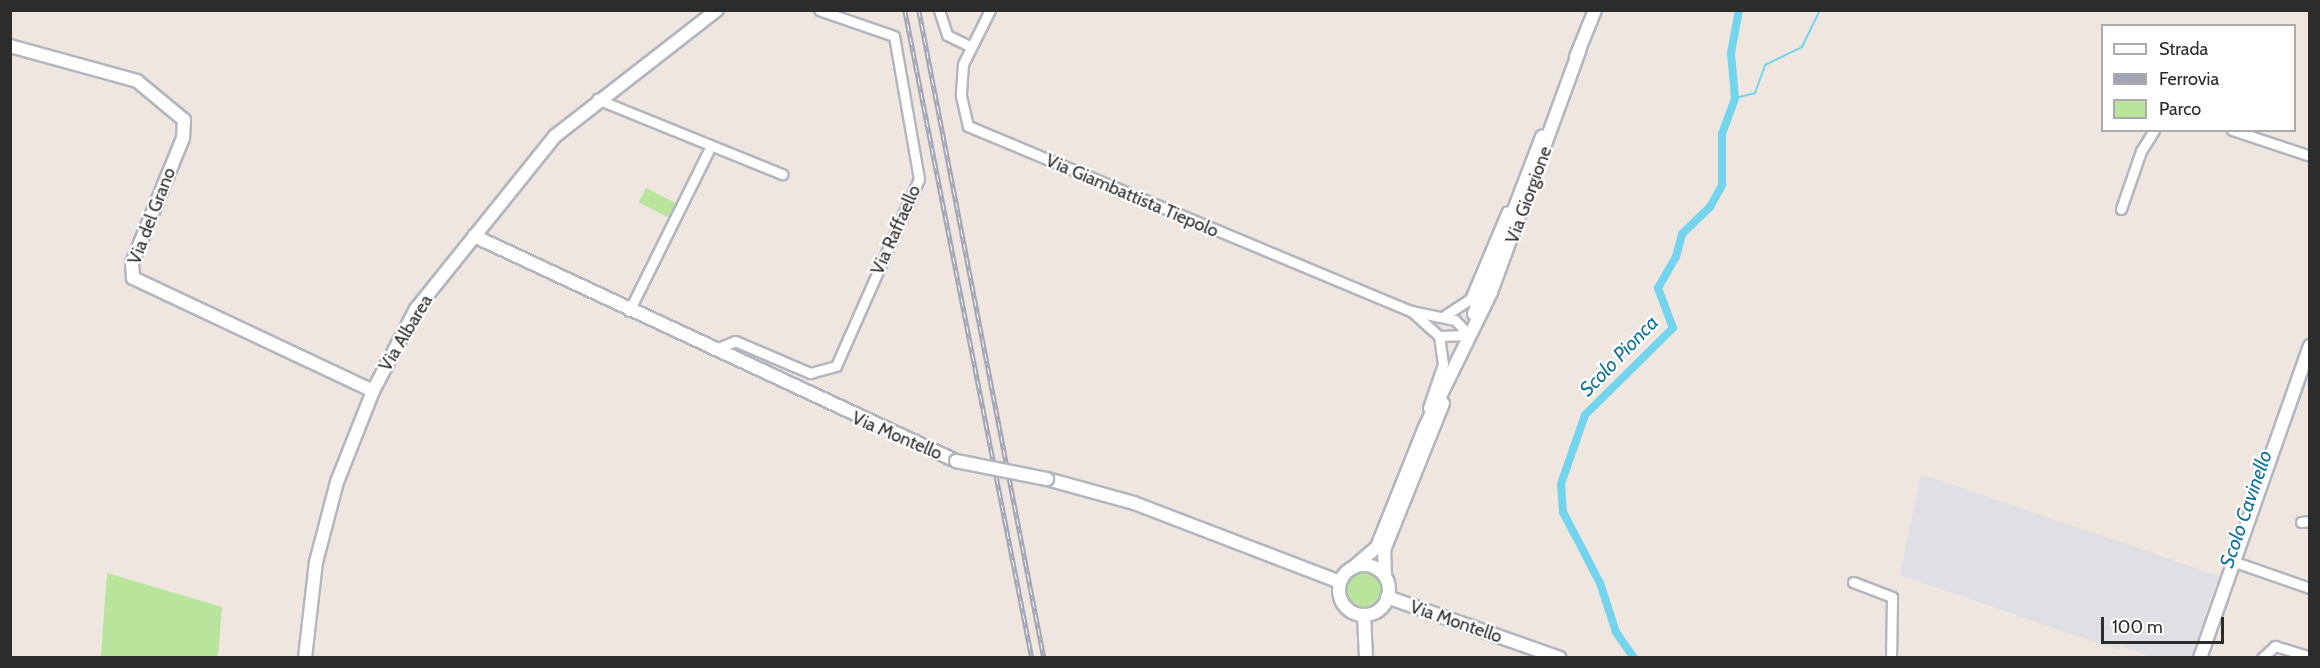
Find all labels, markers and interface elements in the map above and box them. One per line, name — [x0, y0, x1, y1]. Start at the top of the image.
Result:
legend — [2101, 24, 2296, 132]
text: Strada — [2159, 38, 2208, 60]
text: Ferrovia — [2159, 68, 2219, 90]
text: Parco — [2159, 98, 2201, 120]
street label: Via Giorgione — [1501, 143, 1557, 247]
street label: Via Giambattista Tiepolo — [1042, 150, 1222, 242]
street label: Via del Grano — [124, 165, 180, 267]
street label: Via Raffaello — [867, 182, 925, 278]
street label: Via Albarea — [375, 291, 437, 375]
water label: Scolo Pionca — [1575, 311, 1663, 401]
street label: Via Montello — [849, 407, 945, 465]
water label: Scolo Cavinello — [2215, 447, 2277, 571]
street label: Via Montello — [1407, 596, 1505, 648]
scale bar — [2104, 605, 2227, 643]
text: 100 m — [2112, 616, 2163, 638]

